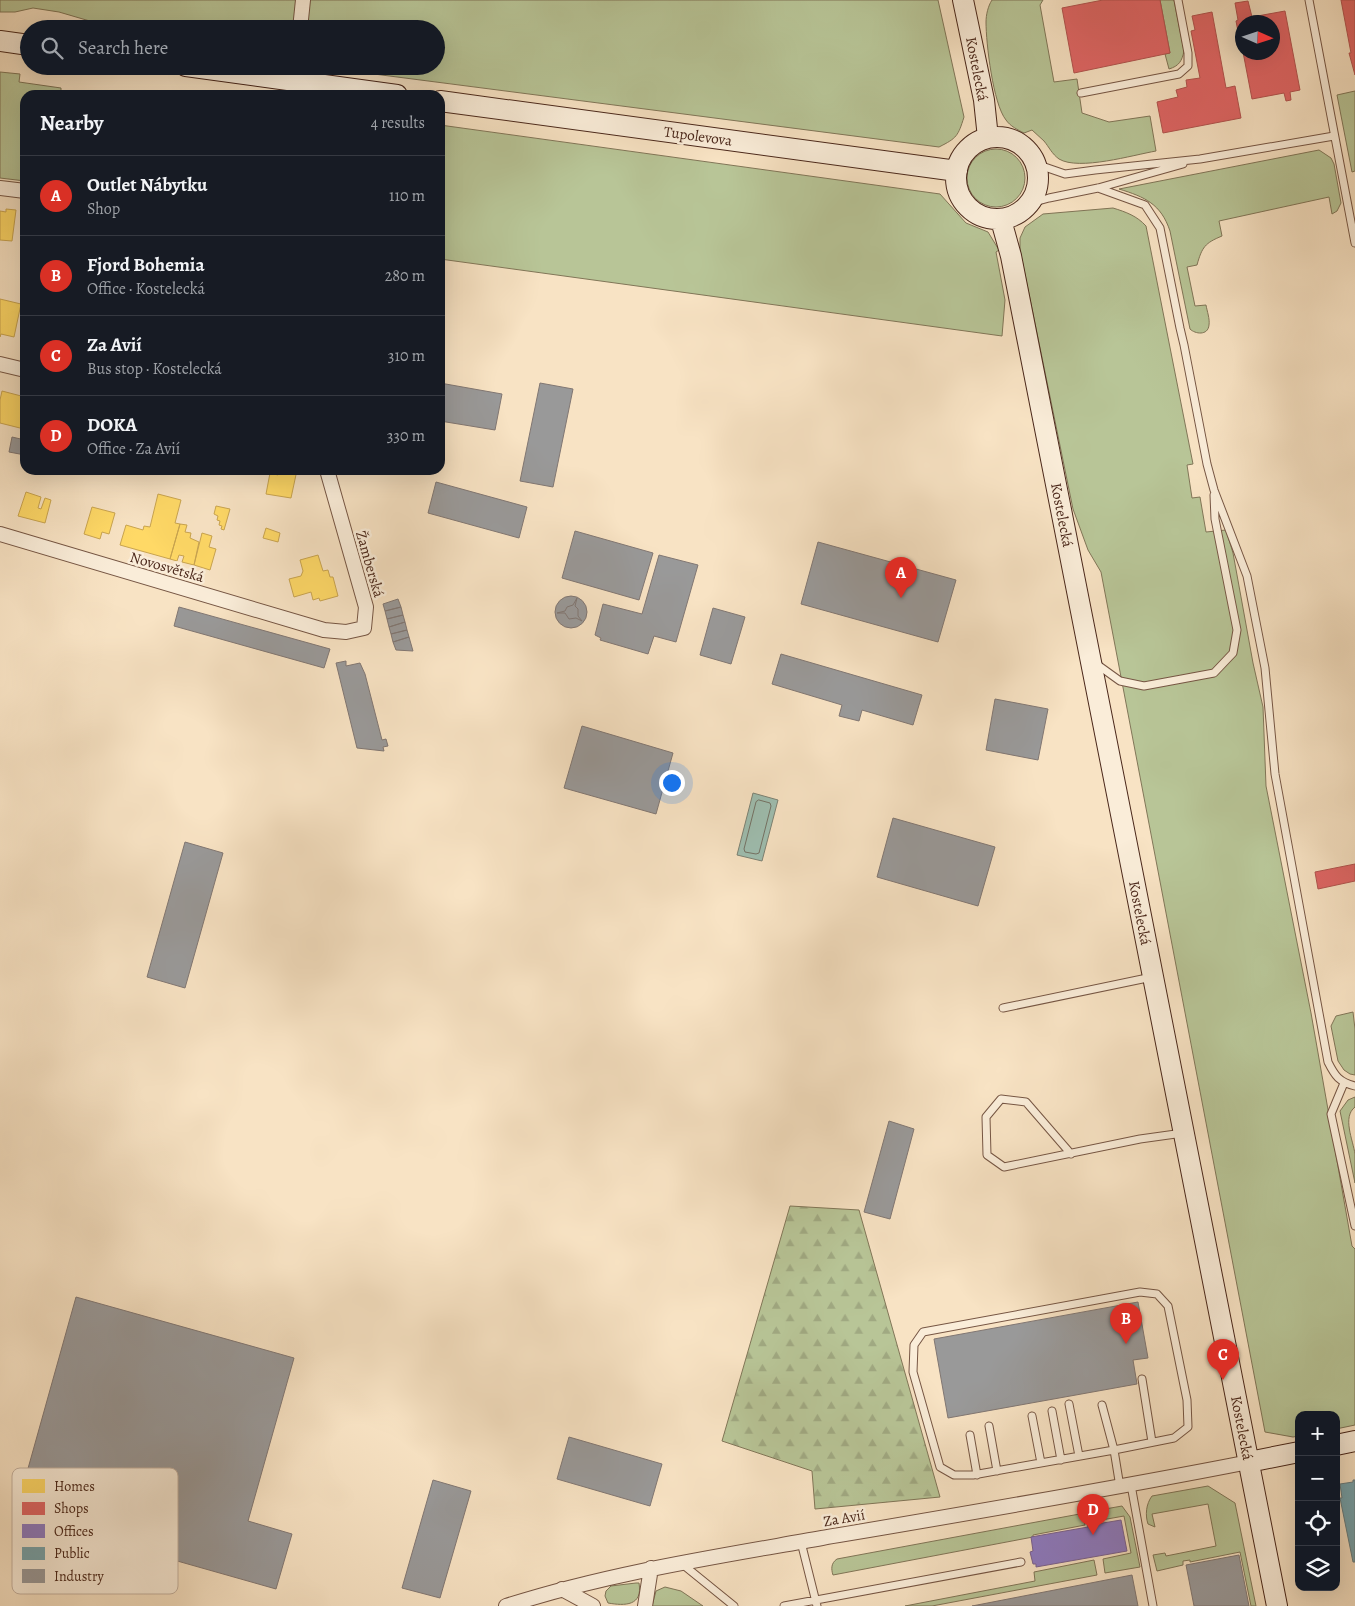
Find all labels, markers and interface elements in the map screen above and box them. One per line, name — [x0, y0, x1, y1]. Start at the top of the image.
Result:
north arrow — [1235, 15, 1280, 60]
search box — [20, 20, 445, 75]
icon: search — [38, 34, 66, 62]
text: Search here — [78, 35, 168, 61]
street label: Kostelecká — [961, 35, 993, 103]
text: Nearby — [40, 109, 103, 137]
text: 4 results — [371, 112, 425, 134]
street label: Tupolevova — [663, 121, 733, 151]
text: Outlet Nábytku — [87, 172, 207, 198]
text: A — [51, 185, 61, 207]
text: 110 m — [389, 185, 425, 207]
text: Shop — [87, 198, 120, 220]
text: Fjord Bohemia — [87, 252, 205, 278]
text: B — [51, 265, 61, 287]
text: 280 m — [385, 265, 425, 287]
text: Office · Kostelecká — [87, 278, 205, 300]
text: Za Avií — [87, 332, 142, 358]
text: C — [51, 345, 61, 367]
text: 310 m — [388, 345, 425, 367]
text: Bus stop · Kostelecká — [87, 358, 222, 380]
text: DOKA — [87, 412, 137, 438]
text: D — [50, 425, 62, 447]
text: 330 m — [387, 425, 425, 447]
text: Office · Za Avií — [87, 438, 180, 460]
street label: Kostelecká — [1046, 481, 1078, 549]
street label: Žamberská — [351, 528, 389, 600]
street label: Novosvětská — [128, 547, 206, 587]
pin: A — [885, 557, 917, 598]
your location — [659, 770, 685, 796]
street label: Kostelecká — [1124, 879, 1156, 947]
pin: B — [1110, 1303, 1142, 1344]
pin: C — [1207, 1339, 1239, 1380]
street label: Kostelecká — [1226, 1394, 1258, 1462]
map controls — [1295, 1411, 1340, 1591]
button: + — [1295, 1411, 1340, 1456]
button: − — [1295, 1456, 1340, 1501]
legend — [12, 1468, 178, 1594]
text: Homes — [54, 1477, 95, 1496]
pin: D — [1077, 1494, 1109, 1535]
text: Shops — [54, 1499, 89, 1518]
button: locate — [1295, 1501, 1340, 1546]
street label: Za Avií — [822, 1504, 866, 1532]
text: Offices — [54, 1522, 94, 1541]
text: Public — [54, 1544, 90, 1563]
button: layers — [1295, 1546, 1340, 1591]
text: Industry — [54, 1567, 104, 1586]

